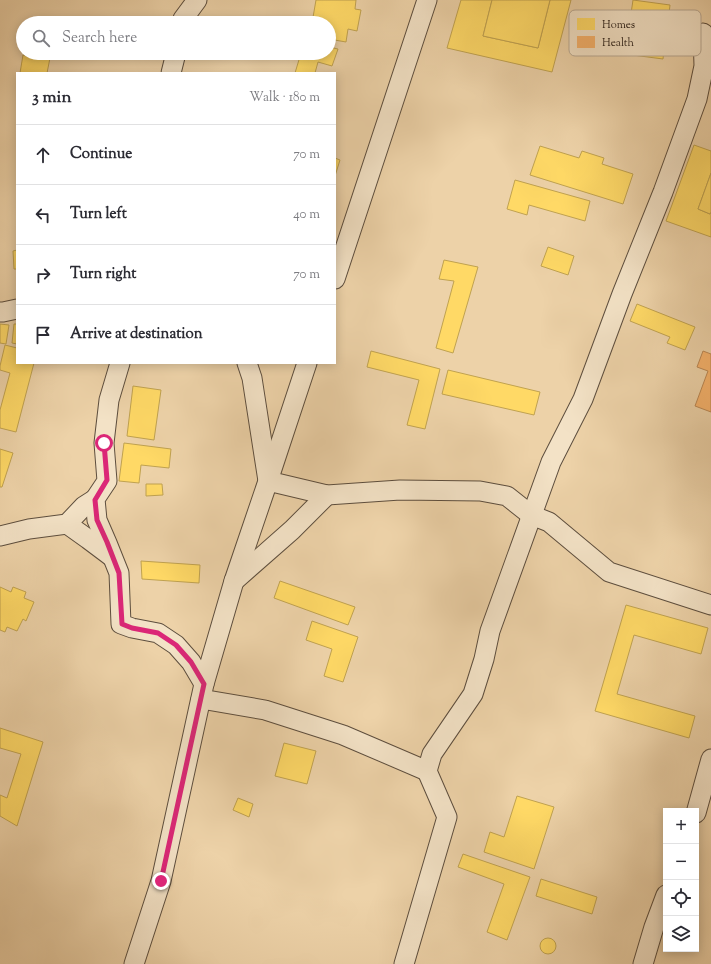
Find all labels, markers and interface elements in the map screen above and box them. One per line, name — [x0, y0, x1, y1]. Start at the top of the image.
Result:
legend — [569, 10, 701, 56]
search box — [16, 16, 336, 60]
text: Homes — [602, 17, 635, 33]
icon: search — [30, 27, 52, 49]
text: Search here — [62, 28, 137, 49]
text: Health — [602, 35, 635, 51]
text: 3 min — [32, 86, 71, 110]
text: Walk · 180 m — [249, 89, 320, 107]
icon: ahead — [32, 144, 54, 166]
text: Continue — [70, 144, 132, 165]
text: 70 m — [293, 146, 320, 164]
icon: left — [32, 204, 54, 226]
text: Turn left — [70, 204, 127, 225]
text: 40 m — [293, 206, 320, 224]
icon: right — [32, 264, 54, 286]
text: Turn right — [70, 264, 136, 285]
text: 70 m — [293, 266, 320, 284]
icon: arrive — [32, 324, 54, 346]
text: Arrive at destination — [70, 324, 203, 345]
route start — [95, 434, 113, 452]
map controls — [663, 808, 699, 952]
button: + — [663, 808, 699, 844]
button: − — [663, 844, 699, 880]
route end — [152, 872, 170, 890]
button: locate — [663, 880, 699, 916]
button: layers — [663, 916, 699, 952]

